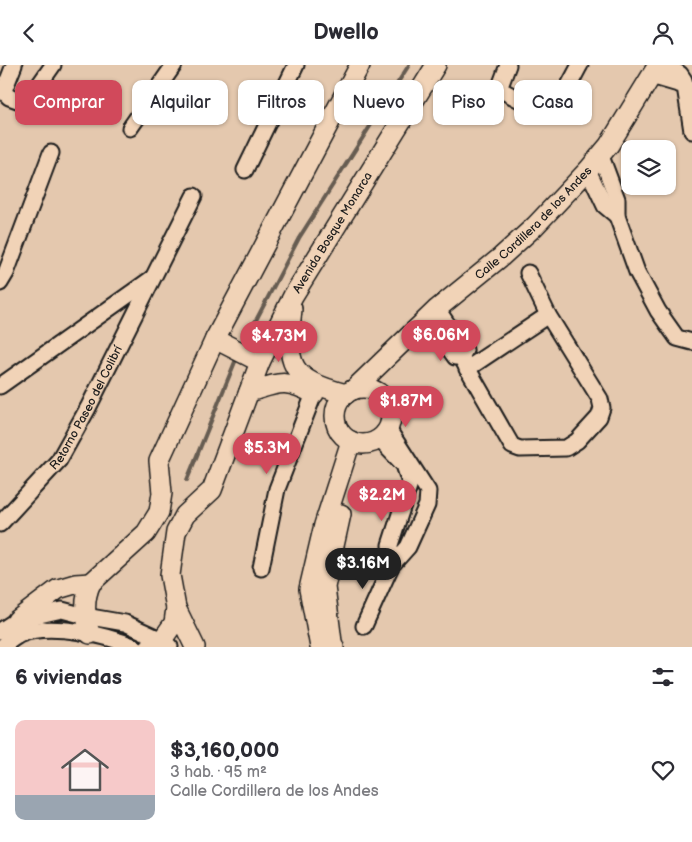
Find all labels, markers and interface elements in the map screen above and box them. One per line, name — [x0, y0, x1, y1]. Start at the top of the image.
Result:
icon: back — [15, 19, 43, 47]
text: Dwello — [313, 19, 379, 46]
icon: person — [649, 19, 677, 47]
chip: Comprar — [15, 80, 122, 125]
chip: Alquilar — [132, 80, 228, 125]
chip: Filtros — [238, 80, 324, 125]
chip: Nuevo — [334, 80, 423, 125]
chip: Piso — [433, 80, 504, 125]
chip: Casa — [514, 80, 592, 125]
map controls — [621, 140, 676, 195]
button: layers — [621, 140, 676, 195]
street label: Calle Cordillera de los Andes — [472, 163, 595, 283]
street label: Avenida Bosque Monarca — [289, 169, 375, 296]
pin: $6.06M — [400, 319, 482, 362]
pin: $4.73M — [238, 321, 320, 363]
text: $6.06M — [412, 326, 470, 345]
text: $4.73M — [251, 327, 307, 346]
street label: Retorno Paseo del Colibrí — [46, 343, 126, 473]
pin: $1.87M — [365, 385, 447, 428]
text: $1.87M — [379, 392, 433, 411]
pin: $5.3M — [232, 433, 302, 475]
text: $5.3M — [244, 439, 290, 458]
pin: $2.2M — [347, 479, 417, 522]
text: $2.2M — [358, 486, 406, 505]
pin: $3.16M — [322, 547, 404, 590]
text: $3.16M — [336, 554, 390, 573]
icon: filters — [649, 663, 677, 691]
text: 6 viviendas — [15, 665, 122, 690]
text: $3,160,000 — [170, 738, 279, 763]
icon: home — [55, 740, 115, 800]
icon: heart — [649, 756, 677, 784]
text: 3 hab. · 95 m² — [170, 763, 267, 782]
text: Calle Cordillera de los Andes — [170, 782, 379, 801]

